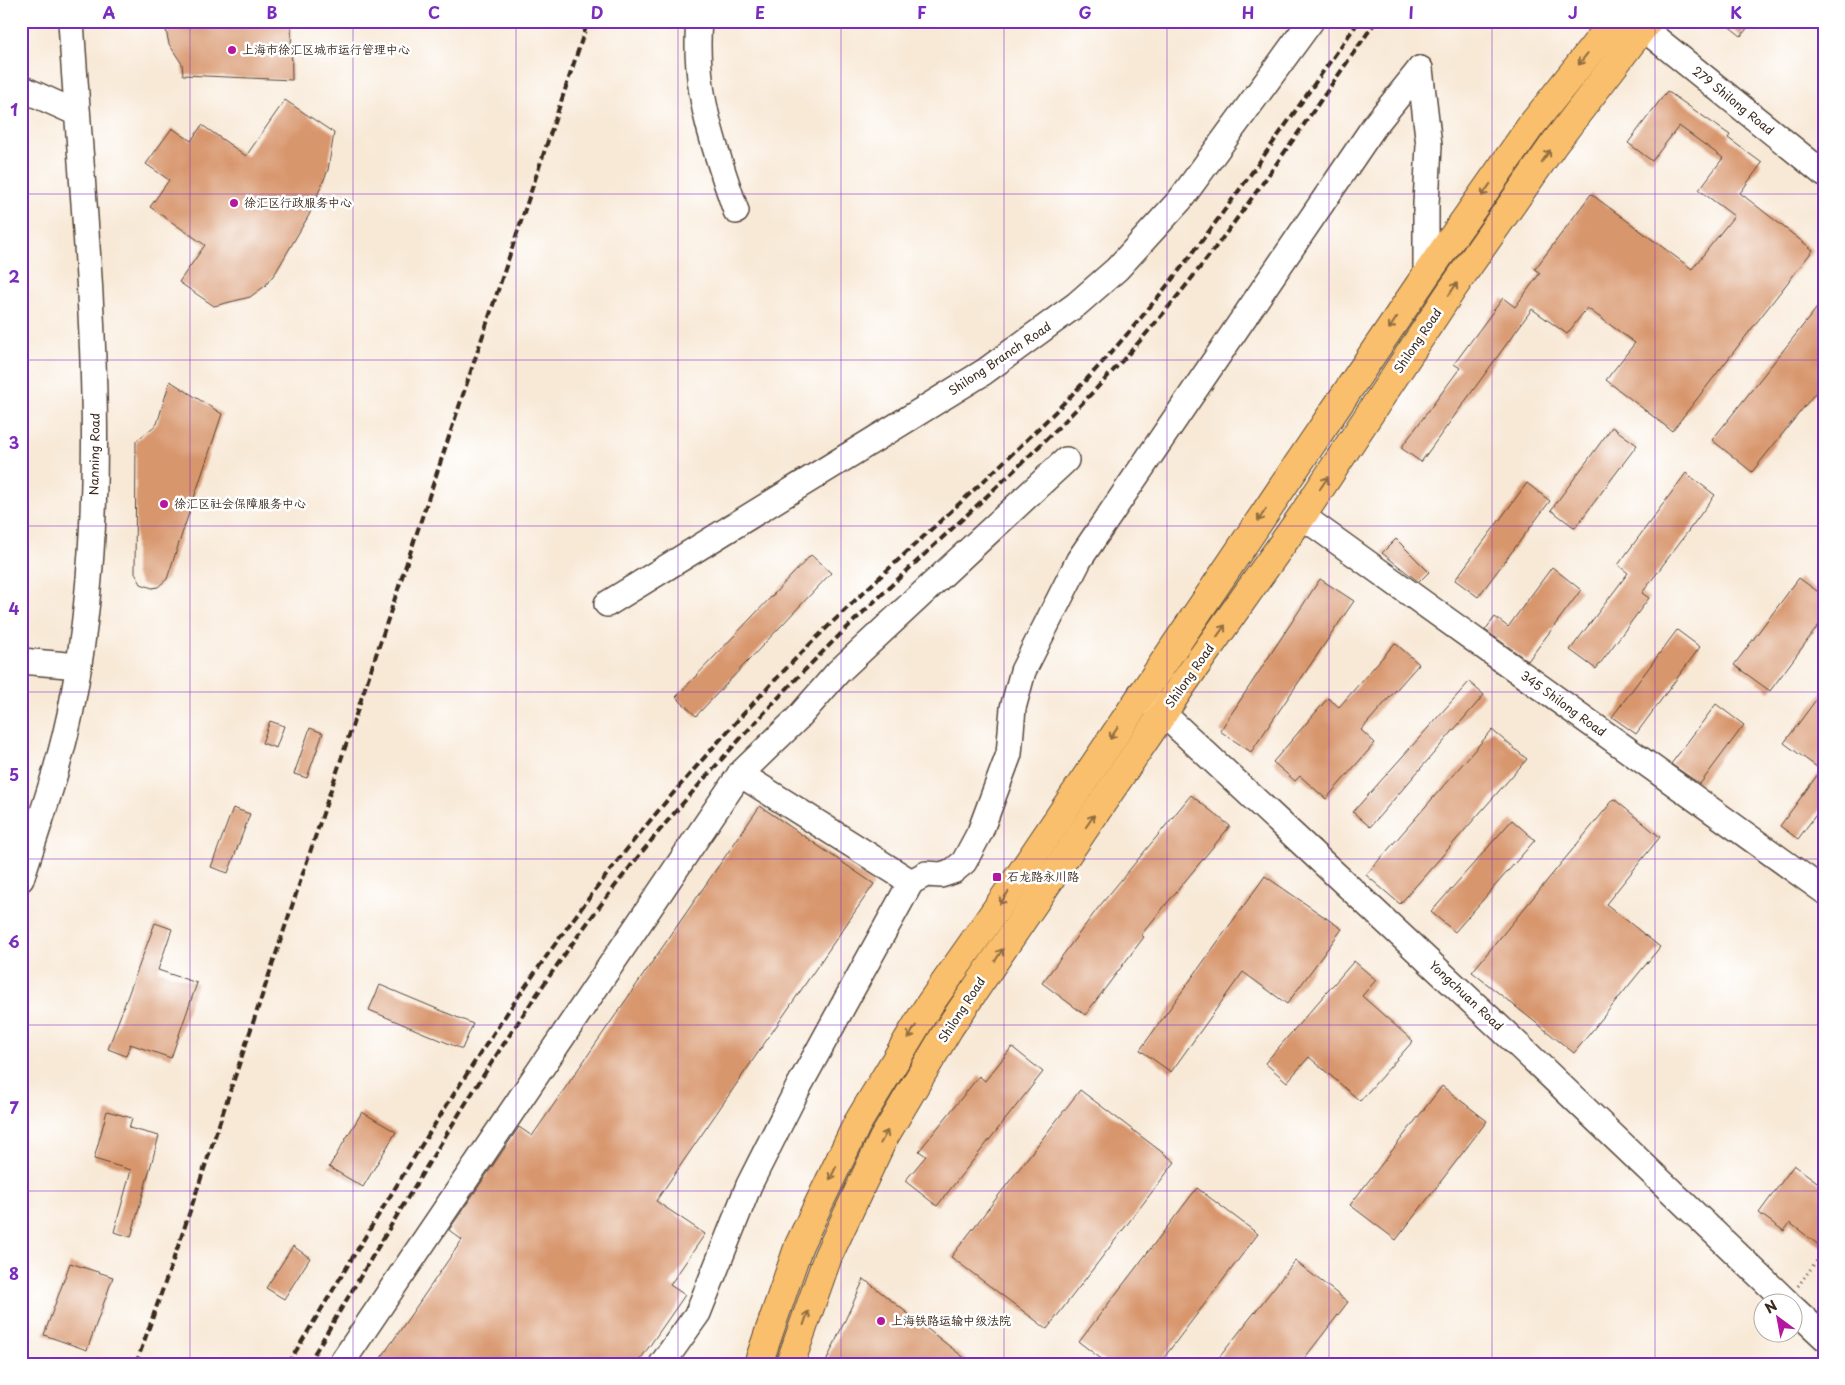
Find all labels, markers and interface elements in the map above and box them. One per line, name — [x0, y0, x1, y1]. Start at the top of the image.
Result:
text: A — [103, 0, 116, 24]
text: B — [267, 0, 278, 24]
text: C — [428, 0, 440, 24]
text: D — [591, 0, 603, 24]
text: E — [755, 0, 765, 24]
text: F — [917, 0, 927, 24]
text: G — [1078, 0, 1092, 24]
text: H — [1242, 0, 1254, 24]
text: I — [1408, 0, 1414, 24]
text: J — [1568, 0, 1578, 24]
text: K — [1730, 0, 1742, 24]
place label: 上海市徐汇区城市运行管理中心 — [242, 40, 410, 58]
marker: 上海市徐汇区城市运行管理中心 — [226, 44, 238, 56]
one-way arrow — [1578, 53, 1589, 66]
street label: 279 Shilong Road — [1689, 62, 1778, 139]
text: 1 — [10, 97, 18, 121]
one-way arrow — [1541, 149, 1551, 163]
one-way arrow — [1481, 182, 1491, 196]
place label: 徐汇区行政服务中心 — [244, 193, 352, 211]
marker: 徐汇区行政服务中心 — [228, 197, 240, 209]
text: 2 — [8, 264, 20, 288]
one-way arrow — [1448, 283, 1458, 297]
street label: Shilong Road — [1389, 304, 1446, 376]
one-way arrow — [1388, 316, 1399, 330]
street label: Shilong Branch Road — [944, 317, 1054, 399]
street label: Nanning Road — [84, 413, 104, 495]
text: 3 — [9, 430, 19, 454]
one-way arrow — [1319, 476, 1329, 490]
place label: 徐汇区社会保障服务中心 — [174, 494, 306, 512]
marker: 徐汇区社会保障服务中心 — [158, 498, 170, 510]
one-way arrow — [1257, 508, 1268, 522]
text: 4 — [9, 596, 20, 620]
one-way arrow — [1216, 624, 1226, 638]
street label: Shilong Road — [1160, 640, 1218, 711]
street label: 345 Shilong Road — [1517, 666, 1610, 740]
one-way arrow — [1108, 726, 1118, 740]
text: 5 — [9, 762, 19, 786]
one-way arrow — [1085, 814, 1095, 828]
place label: 石龙路永川路 — [1007, 867, 1079, 885]
marker: 石龙路永川路 — [991, 871, 1003, 883]
one-way arrow — [999, 890, 1009, 904]
text: 6 — [8, 929, 20, 953]
one-way arrow — [994, 948, 1004, 962]
street label: Yongchuan Road — [1426, 956, 1508, 1034]
street label: Shilong Road — [933, 973, 989, 1046]
one-way arrow — [907, 1024, 917, 1038]
text: 7 — [9, 1095, 19, 1119]
one-way arrow — [880, 1130, 890, 1144]
one-way arrow — [828, 1166, 838, 1181]
text: 8 — [9, 1261, 19, 1285]
north arrow — [1752, 1292, 1802, 1342]
text: N — [1761, 1295, 1781, 1318]
one-way arrow — [802, 1310, 811, 1326]
place label: 上海铁路运输中级法院 — [891, 1311, 1011, 1329]
marker: 上海铁路运输中级法院 — [875, 1315, 887, 1327]

